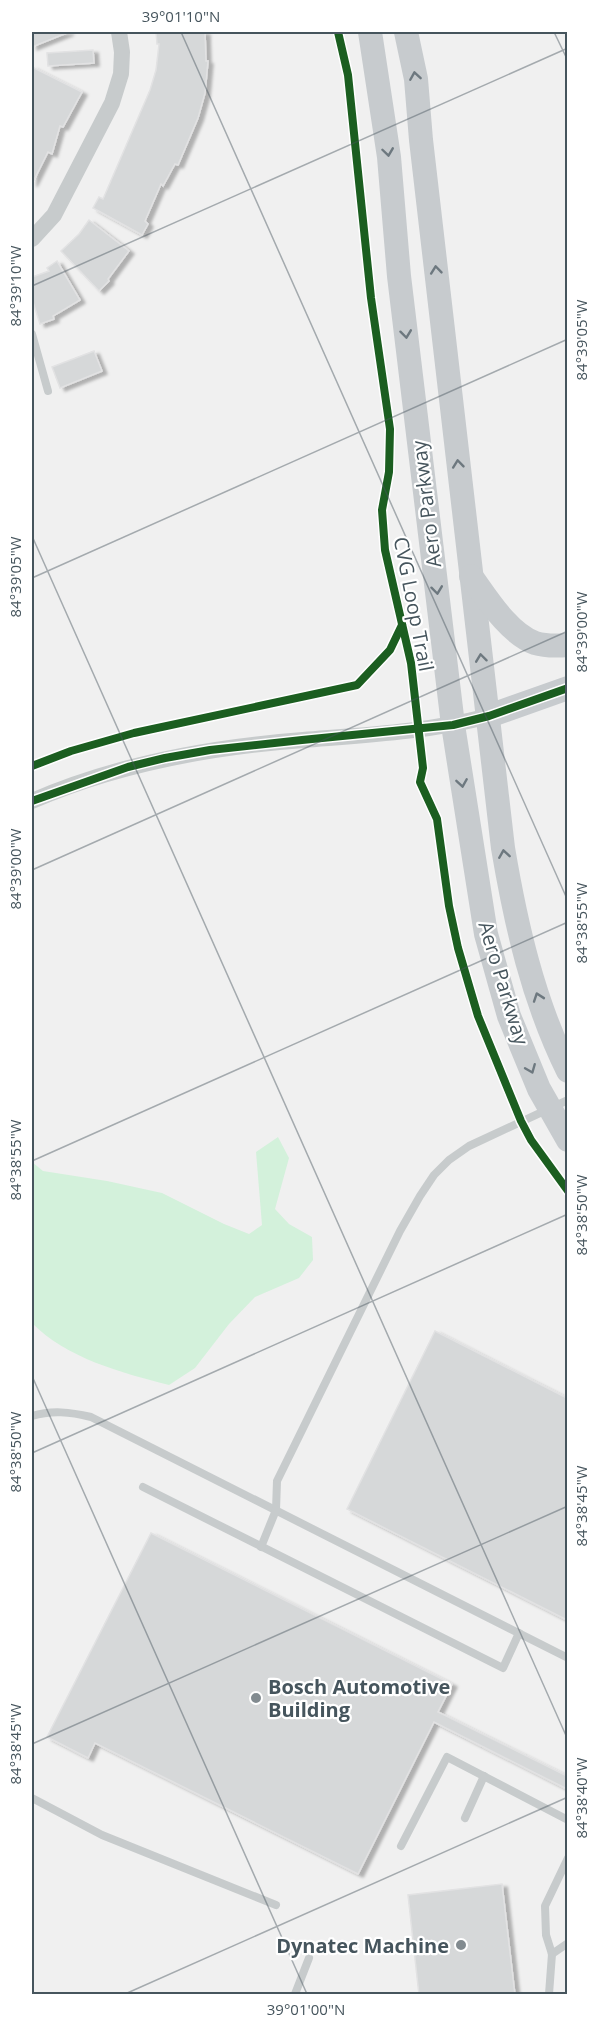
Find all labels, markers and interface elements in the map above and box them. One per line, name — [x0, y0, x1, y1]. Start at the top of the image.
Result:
text: 39°01'10"N — [142, 6, 220, 26]
one-way arrow — [409, 72, 421, 81]
one-way arrow — [382, 147, 394, 156]
text: 84°39'10"W — [5, 245, 25, 327]
one-way arrow — [430, 266, 443, 275]
text: 84°39'05"W — [571, 299, 591, 381]
one-way arrow — [399, 330, 412, 339]
street label: Aero Parkway — [405, 438, 447, 569]
one-way arrow — [452, 459, 465, 469]
street label: CVG Loop Trail — [388, 534, 440, 674]
text: 84°39'05"W — [5, 536, 25, 618]
one-way arrow — [430, 586, 442, 595]
text: 84°39'00"W — [571, 591, 591, 673]
one-way arrow — [475, 653, 488, 662]
one-way arrow — [455, 778, 467, 787]
text: 84°39'00"W — [5, 828, 25, 910]
one-way arrow — [498, 849, 511, 859]
text: 84°38'55"W — [571, 882, 591, 964]
street label: Aero Parkway — [472, 918, 536, 1049]
one-way arrow — [533, 992, 546, 1003]
one-way arrow — [524, 1063, 536, 1074]
text: 84°38'55"W — [5, 1119, 25, 1201]
text: 84°38'50"W — [571, 1174, 591, 1256]
text: 84°38'50"W — [5, 1411, 25, 1493]
text: 84°38'45"W — [571, 1465, 591, 1547]
place label: Bosch Automotive Building — [268, 1673, 450, 1723]
marker: Bosch Automotive Building — [249, 1691, 263, 1705]
text: 84°38'45"W — [5, 1703, 25, 1785]
text: 84°38'40"W — [571, 1757, 591, 1839]
place label: Dynatec Machine — [276, 1932, 449, 1959]
marker: Dynatec Machine — [454, 1938, 468, 1952]
text: 39°01'00"N — [267, 1999, 345, 2019]

